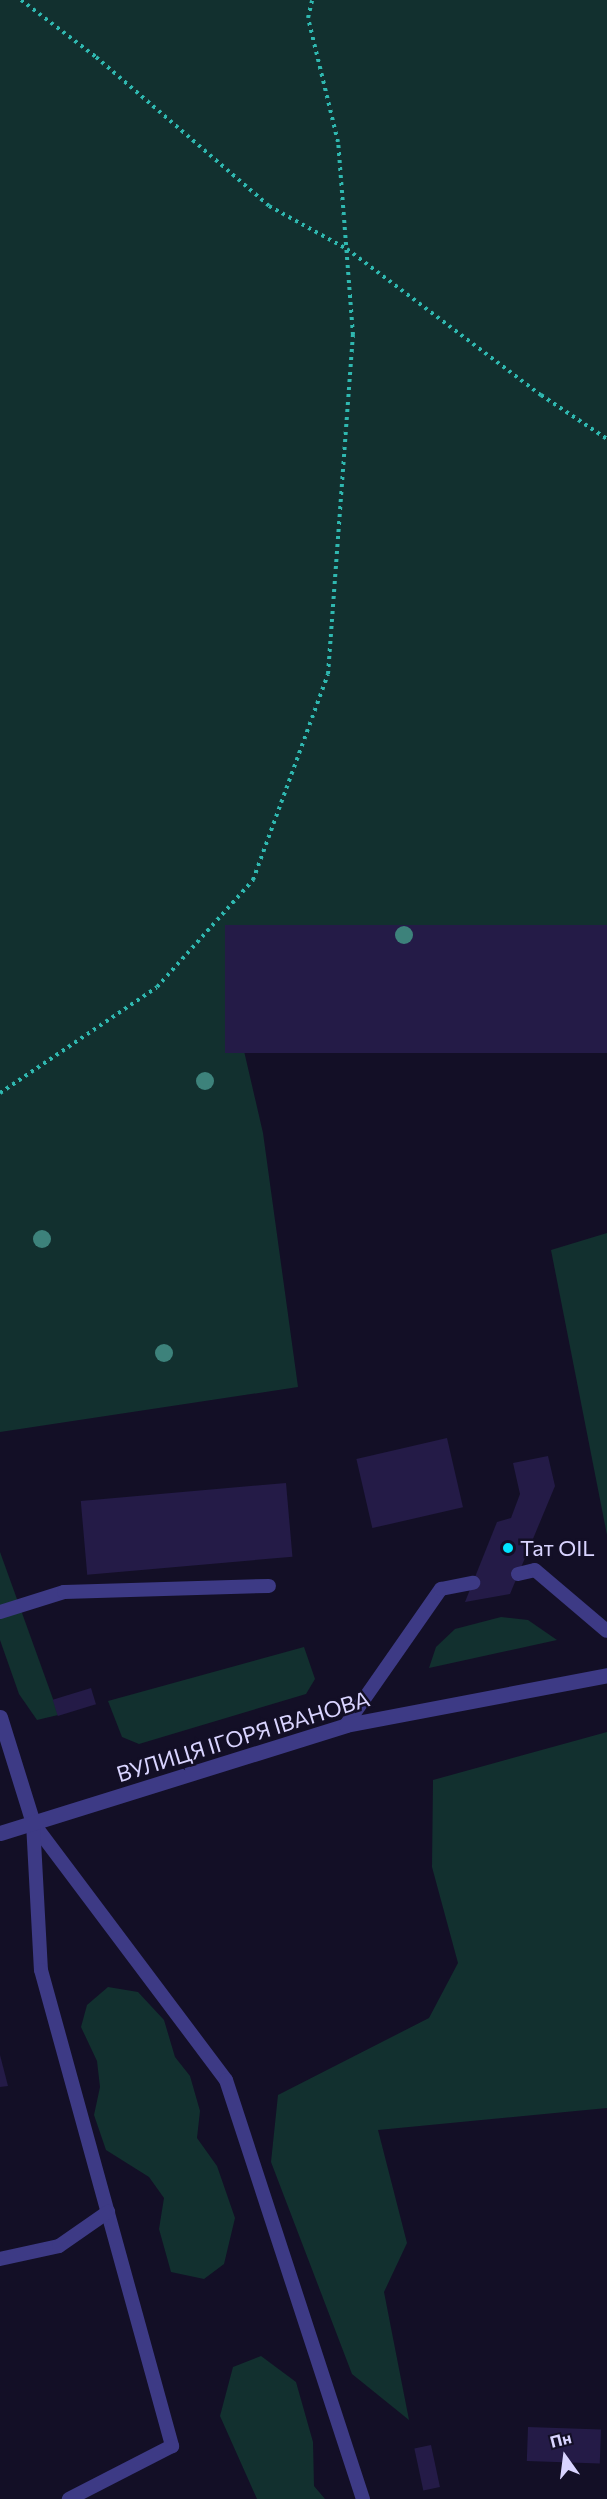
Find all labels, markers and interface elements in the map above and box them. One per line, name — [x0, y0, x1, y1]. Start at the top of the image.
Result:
place label: Тат OIL — [520, 1535, 595, 1561]
marker: Тат OIL — [501, 1541, 515, 1555]
street label: ВУЛИЦЯ ІГОРЯ ІВАНОВА — [113, 1685, 373, 1787]
north arrow — [535, 2427, 595, 2487]
text: Пн — [548, 2427, 573, 2451]

